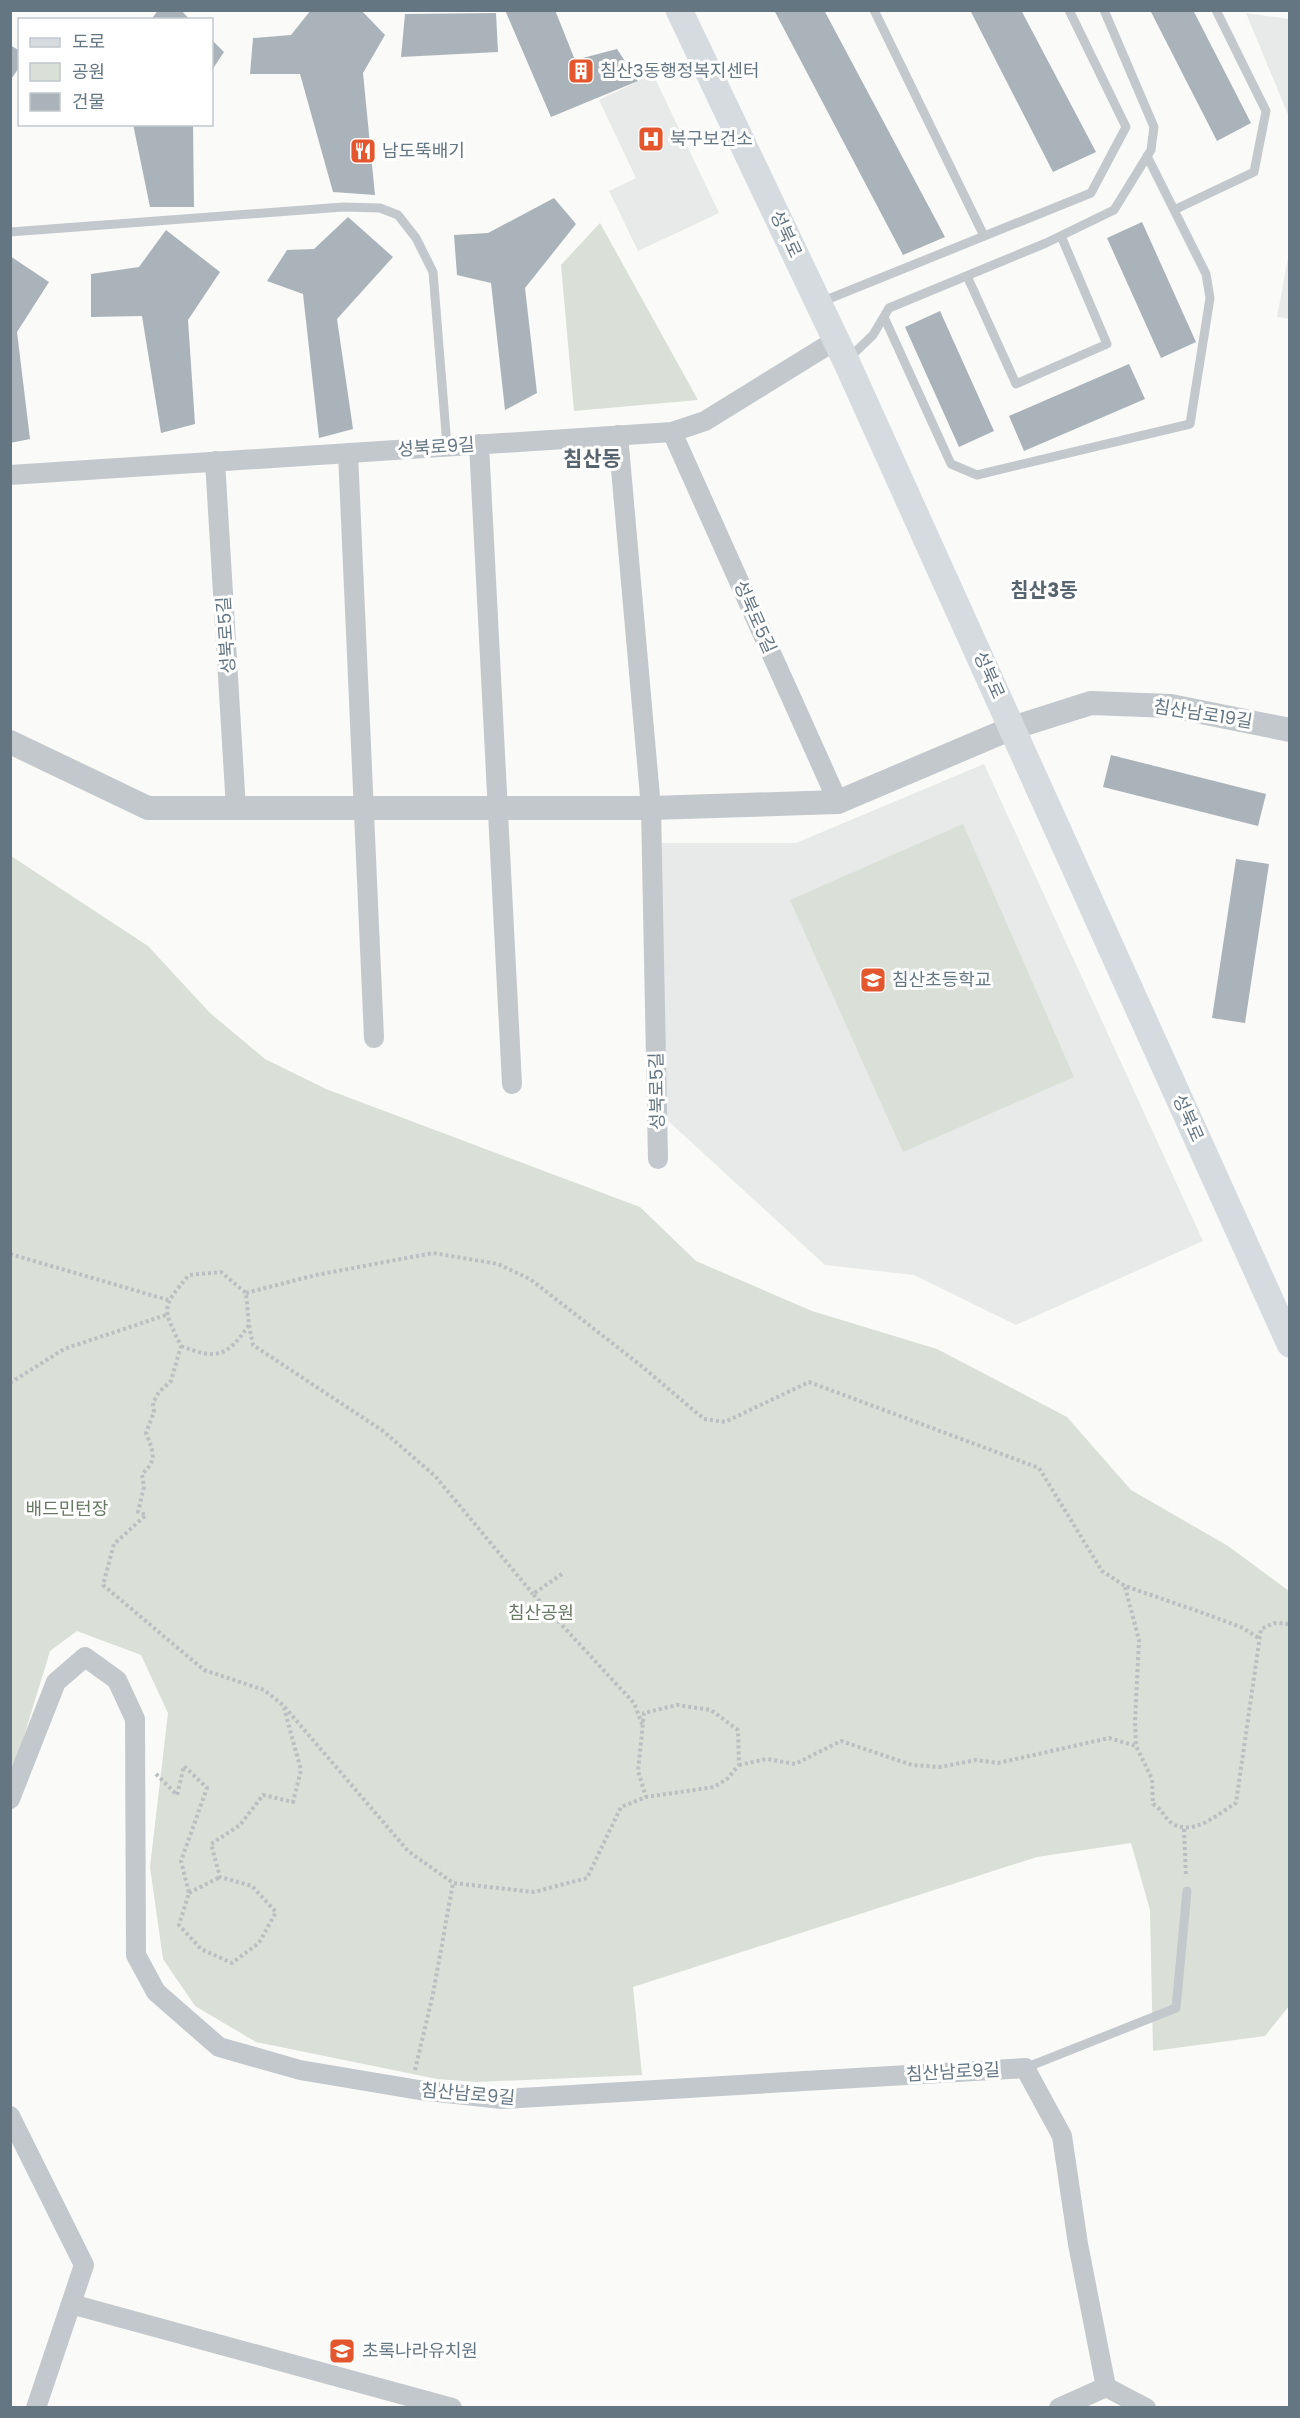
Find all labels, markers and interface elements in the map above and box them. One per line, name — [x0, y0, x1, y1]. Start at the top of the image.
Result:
legend — [18, 18, 213, 126]
text: 도로 — [72, 29, 105, 54]
building icon: 침산3동행정복지센터 — [566, 56, 596, 86]
place label: 침산3동행정복지센터 — [600, 58, 760, 83]
text: 공원 — [72, 59, 105, 84]
text: 건물 — [72, 89, 105, 114]
hospital icon: 북구보건소 — [636, 124, 666, 154]
place label: 북구보건소 — [670, 126, 753, 151]
restaurant icon: 남도뚝배기 — [348, 136, 378, 166]
place label: 남도뚝배기 — [382, 138, 465, 163]
street label: 성북로 — [765, 206, 808, 262]
street label: 성북로9길 — [396, 431, 476, 462]
district label: 침산동 — [563, 444, 621, 473]
street label: 성북로5길 — [728, 576, 783, 657]
district label: 침산3동 — [1010, 576, 1078, 604]
street label: 성북로5길 — [210, 595, 241, 675]
street label: 성북로 — [968, 647, 1011, 703]
street label: 침산남로19길 — [1152, 693, 1254, 734]
school or university icon: 침산초등학교 — [858, 965, 888, 995]
place label: 침산초등학교 — [892, 967, 991, 992]
street label: 성북로5길 — [643, 1052, 670, 1130]
street label: 성북로 — [1167, 1090, 1210, 1146]
park label: 배드민턴장 — [26, 1496, 108, 1521]
park label: 침산공원 — [508, 1600, 574, 1625]
street label: 침산남로9길 — [905, 2057, 1001, 2086]
street label: 침산남로9길 — [420, 2077, 516, 2110]
school or university icon: 초록나라유치원 — [327, 2336, 357, 2366]
place label: 초록나라유치원 — [362, 2338, 478, 2363]

